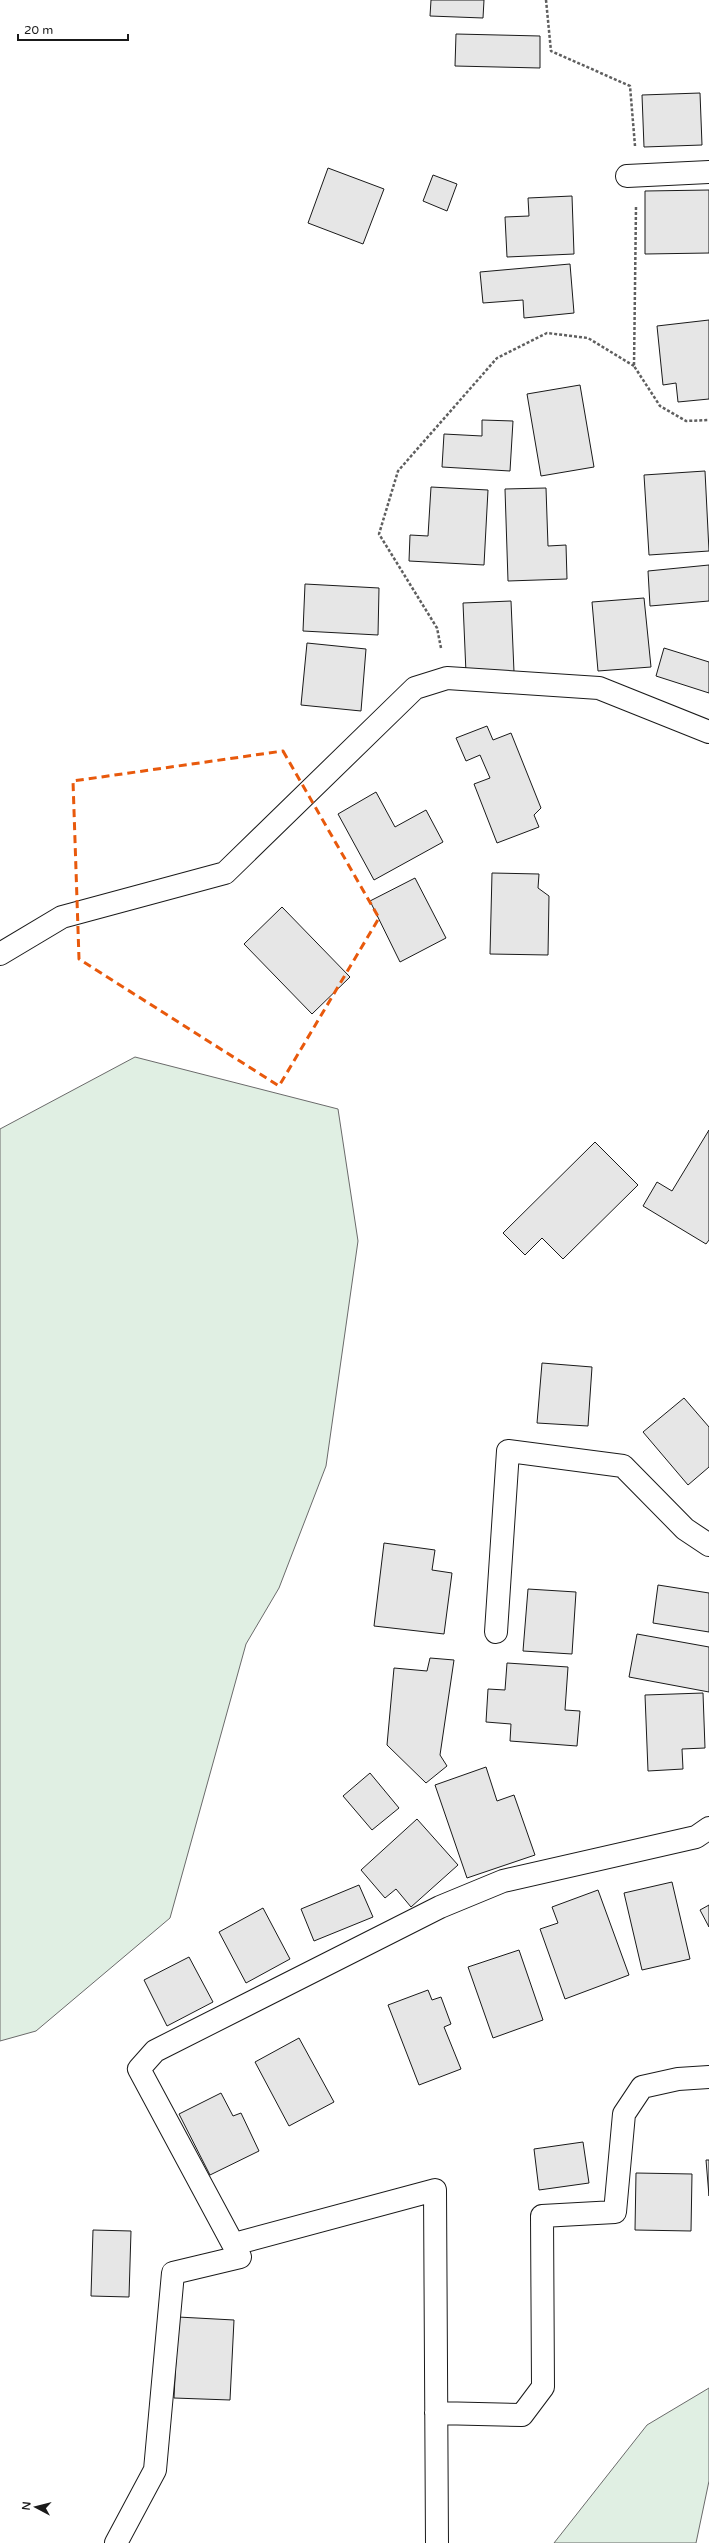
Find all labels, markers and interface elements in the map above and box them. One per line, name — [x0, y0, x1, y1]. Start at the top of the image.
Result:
scale bar — [18, 16, 128, 42]
text: 20 m — [24, 23, 53, 37]
north arrow — [16, 2487, 56, 2527]
text: N — [20, 2501, 34, 2511]

